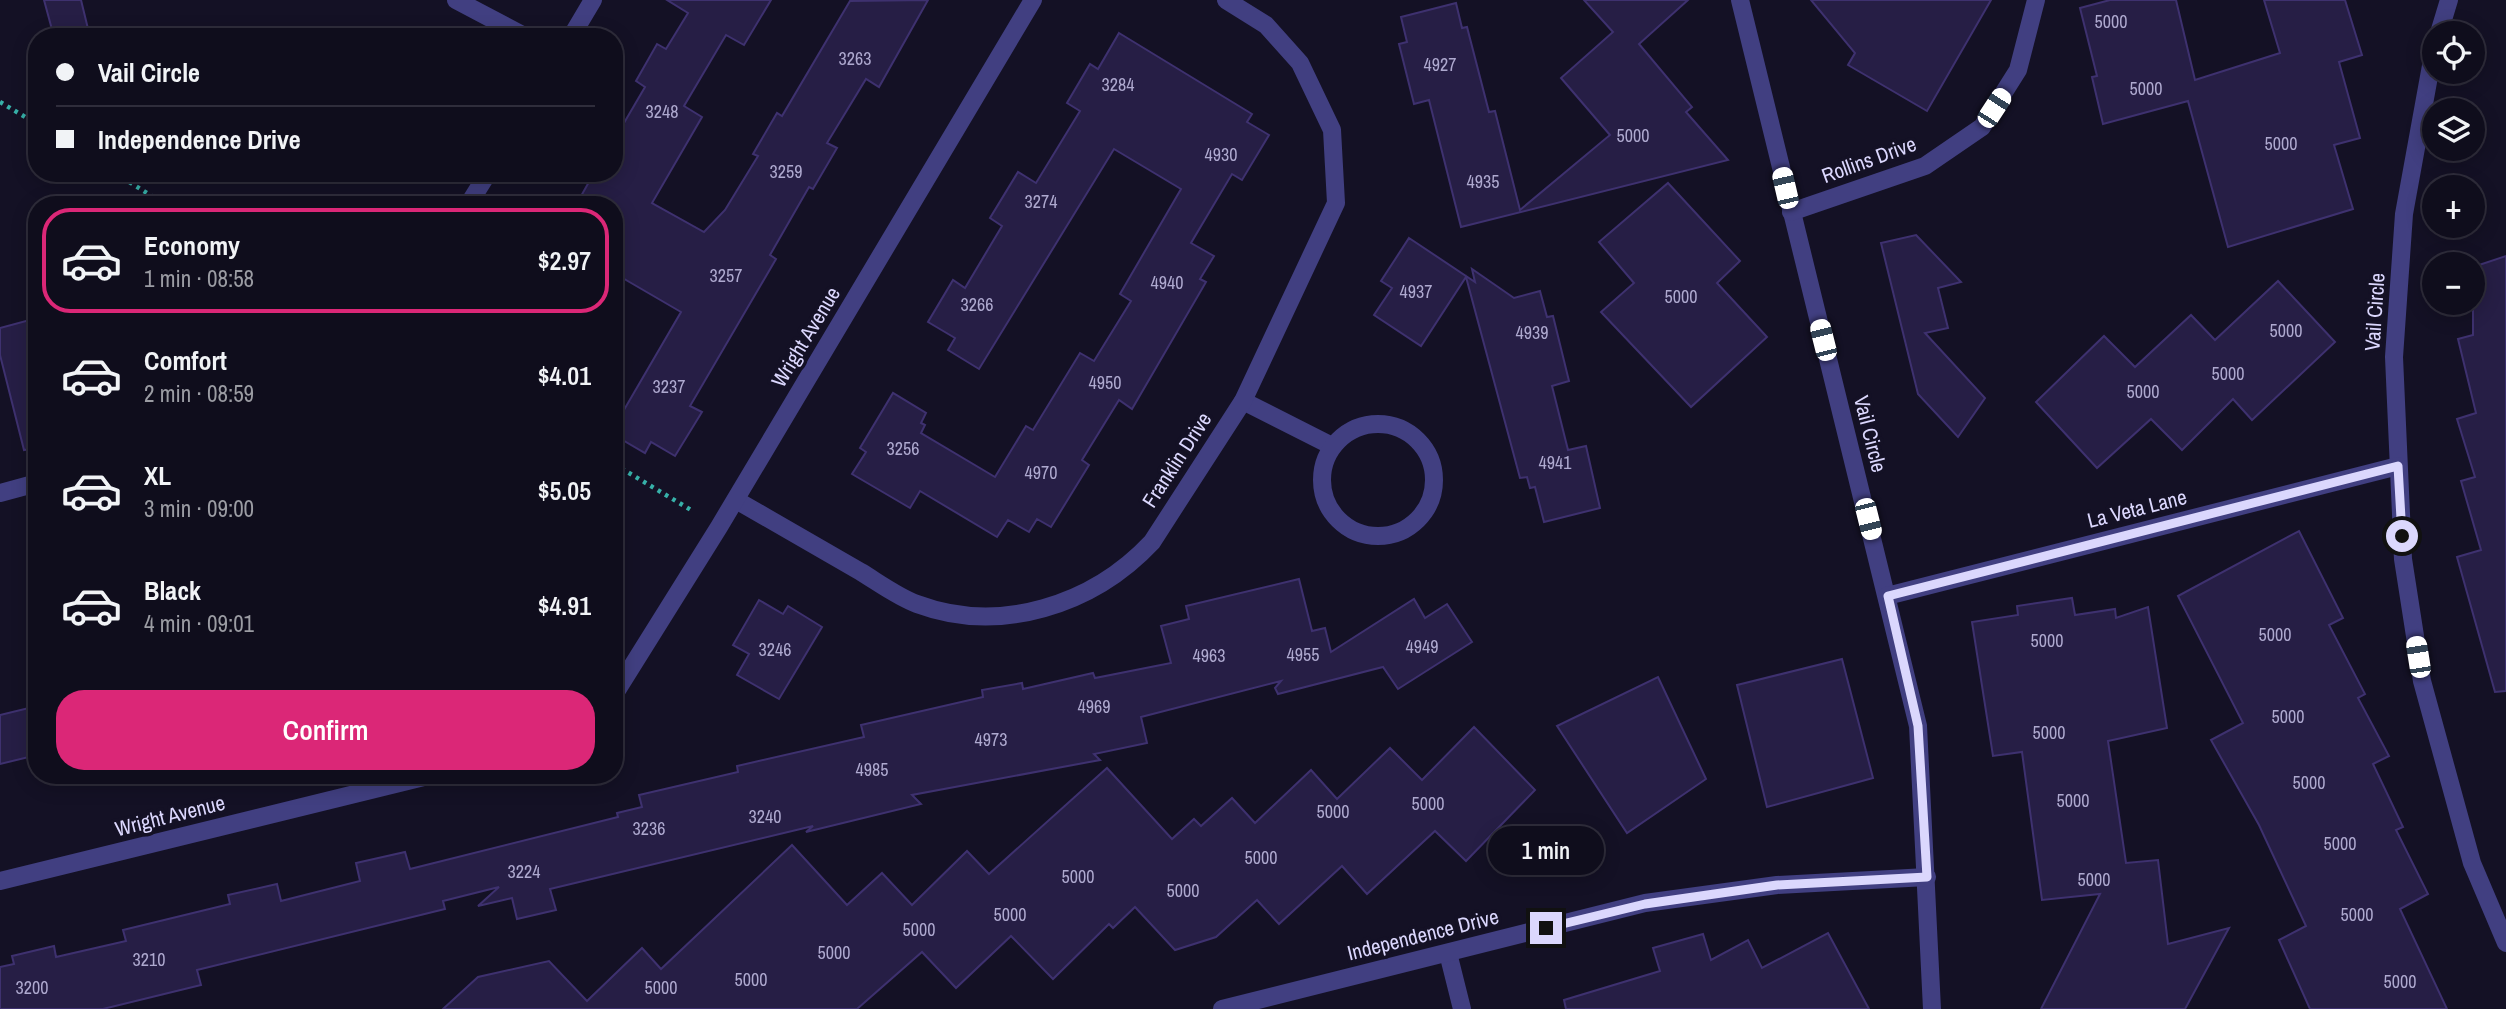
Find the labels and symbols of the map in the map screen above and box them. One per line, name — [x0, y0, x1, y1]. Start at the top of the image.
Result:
house number: 5000 — [2095, 9, 2127, 34]
house number: 3263 — [839, 46, 871, 71]
house number: 4927 — [1424, 52, 1456, 77]
house number: 3284 — [1102, 72, 1134, 97]
house number: 5000 — [2130, 76, 2162, 101]
car — [1974, 85, 2015, 131]
house number: 3248 — [646, 99, 678, 124]
house number: 5000 — [1617, 123, 1649, 148]
street label: Rollins Drive — [1818, 129, 1920, 190]
house number: 5000 — [2265, 131, 2297, 156]
house number: 4930 — [1205, 142, 1237, 167]
house number: 3259 — [770, 159, 802, 184]
car — [1771, 165, 1800, 211]
house number: 4935 — [1467, 169, 1499, 194]
house number: 3274 — [1025, 189, 1057, 214]
house number: 3257 — [710, 263, 742, 288]
house number: 4940 — [1151, 270, 1183, 295]
street label: Vail Circle — [2357, 272, 2392, 352]
house number: 4937 — [1400, 279, 1432, 304]
street label: Wright Avenue — [764, 281, 847, 392]
house number: 5000 — [1665, 284, 1697, 309]
house number: 3266 — [961, 292, 993, 317]
car — [1808, 317, 1839, 363]
house number: 5000 — [2270, 318, 2302, 343]
house number: 4939 — [1516, 320, 1548, 345]
house number: 5000 — [2212, 361, 2244, 386]
house number: 4950 — [1089, 370, 1121, 395]
house number: 3237 — [653, 374, 685, 399]
house number: 5000 — [2127, 379, 2159, 404]
street label: Vail Circle — [1847, 392, 1894, 475]
street label: Franklin Drive — [1135, 406, 1218, 513]
house number: 3256 — [887, 436, 919, 461]
house number: 4941 — [1539, 450, 1572, 475]
house number: 4970 — [1025, 460, 1057, 485]
street label: La Veta Lane — [2084, 482, 2190, 535]
car — [1853, 496, 1884, 542]
route start — [2386, 520, 2418, 552]
house number: 5000 — [2259, 622, 2291, 647]
house number: 5000 — [2031, 628, 2063, 653]
house number: 4949 — [1406, 634, 1438, 659]
car — [2405, 635, 2432, 679]
house number: 3246 — [759, 637, 791, 662]
house number: 4955 — [1287, 642, 1319, 667]
house number: 4963 — [1193, 643, 1225, 668]
house number: 4969 — [1078, 694, 1110, 719]
house number: 5000 — [2272, 704, 2304, 729]
house number: 5000 — [2033, 720, 2065, 745]
house number: 4973 — [975, 727, 1007, 752]
house number: 4985 — [856, 757, 888, 782]
house number: 5000 — [2293, 770, 2325, 795]
street label: Wright Avenue — [112, 788, 228, 843]
house number: 5000 — [2057, 788, 2089, 813]
house number: 5000 — [1412, 791, 1444, 816]
house number: 5000 — [1317, 799, 1349, 824]
house number: 3240 — [749, 804, 781, 829]
house number: 3236 — [633, 816, 665, 841]
callout: 1 min — [1488, 827, 1604, 876]
house number: 5000 — [2324, 831, 2356, 856]
house number: 5000 — [1245, 845, 1277, 870]
house number: 3224 — [508, 859, 540, 884]
house number: 5000 — [1062, 864, 1094, 889]
house number: 5000 — [2078, 867, 2110, 892]
house number: 5000 — [1167, 878, 1199, 903]
house number: 5000 — [994, 902, 1026, 927]
street label: Independence Drive — [1344, 902, 1502, 967]
house number: 5000 — [2341, 902, 2373, 927]
route end — [1530, 912, 1562, 944]
house number: 5000 — [903, 917, 935, 942]
house number: 5000 — [818, 940, 850, 965]
house number: 3210 — [133, 947, 165, 972]
house number: 5000 — [735, 967, 767, 992]
house number: 5000 — [2384, 969, 2416, 994]
house number: 3200 — [16, 975, 48, 1000]
house number: 5000 — [645, 975, 677, 1000]

